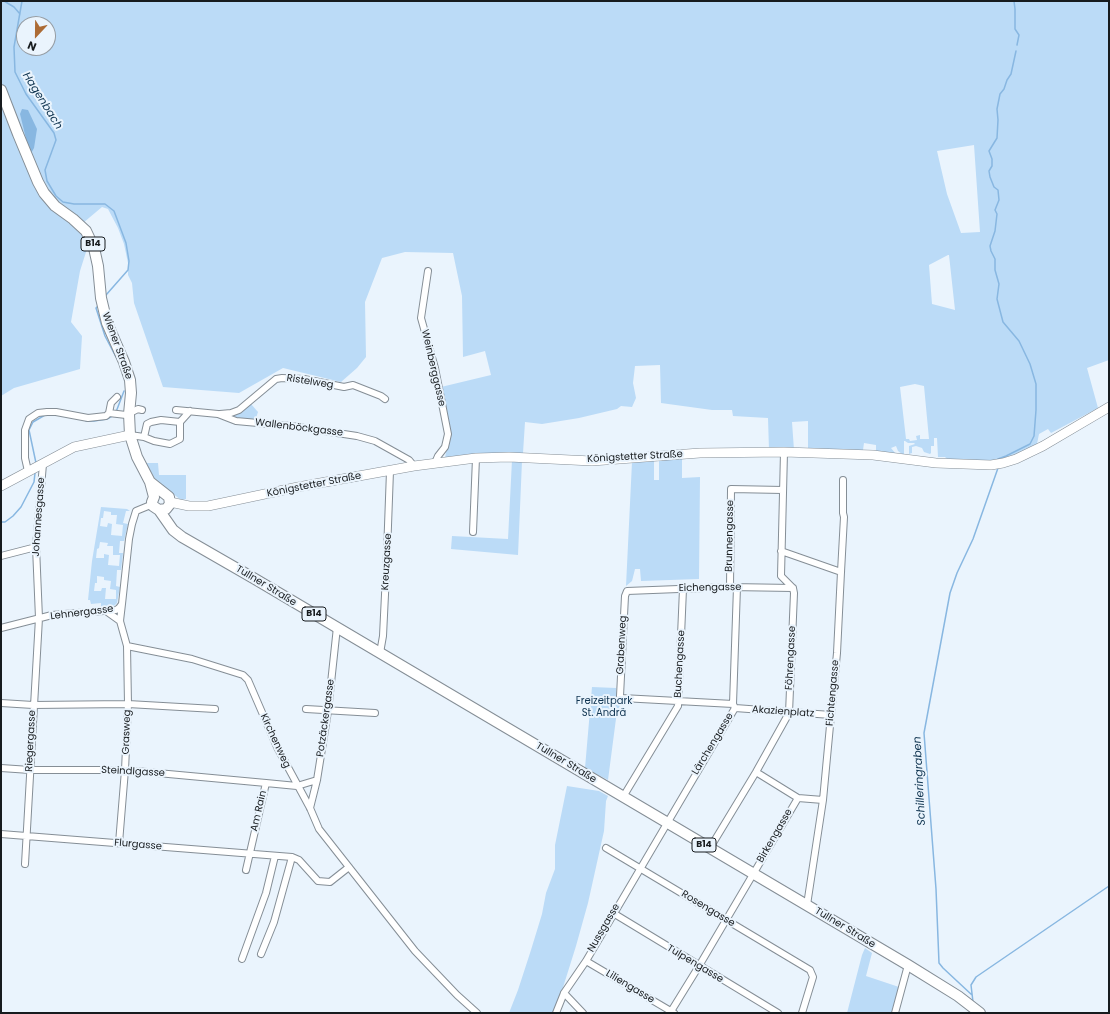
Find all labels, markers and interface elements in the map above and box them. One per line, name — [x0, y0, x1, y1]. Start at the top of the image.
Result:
north arrow — [16, 16, 56, 56]
text: N — [25, 37, 39, 55]
water label: Hagenbach — [19, 70, 65, 132]
road number: B14 — [81, 237, 105, 251]
street label: Wiener Straße — [99, 311, 135, 381]
street label: Weinberggasse — [418, 328, 448, 408]
street label: Ristelweg — [286, 372, 334, 392]
street label: Wallenböckgasse — [254, 417, 344, 439]
street label: Königstetter Straße — [587, 448, 683, 466]
street label: Königstetter Straße — [266, 470, 362, 500]
street label: Johannesgasse — [30, 477, 48, 557]
street label: Brunnengasse — [723, 500, 737, 572]
street label: Kreuzgasse — [380, 533, 394, 591]
street label: Tullner Straße — [233, 563, 299, 609]
street label: Eichengasse — [678, 581, 742, 595]
street label: Lehnergasse — [50, 603, 114, 623]
road number: B14 — [302, 607, 326, 621]
street label: Grabenweg — [614, 615, 630, 675]
street label: Föhrengasse — [783, 626, 799, 690]
street label: Buchengasse — [672, 630, 688, 698]
street label: Fichtengasse — [824, 659, 842, 727]
street label: Potzäckergasse — [315, 678, 337, 758]
park label: Freizeitpark St. Andrä — [576, 695, 632, 718]
street label: Akazienplatz — [751, 704, 815, 720]
street label: Grasweg — [120, 709, 134, 755]
street label: Riegergasse — [23, 710, 39, 772]
street label: Lärchengasse — [690, 711, 736, 777]
street label: Kirchenweg — [257, 712, 293, 770]
water label: Schilleringraben — [911, 736, 929, 826]
street label: Tullner Straße — [533, 740, 599, 786]
street label: Steindlgasse — [101, 764, 165, 780]
street label: Am Rain — [248, 789, 270, 833]
street label: Birkengasse — [755, 807, 795, 865]
street label: Flurgasse — [114, 837, 162, 853]
road number: B14 — [692, 838, 716, 852]
street label: Rosengasse — [679, 888, 737, 930]
street label: Nussgasse — [585, 902, 623, 954]
street label: Tullner Straße — [812, 905, 878, 951]
street label: Tulpengasse — [665, 942, 725, 986]
street label: Liliengasse — [604, 968, 656, 1006]

